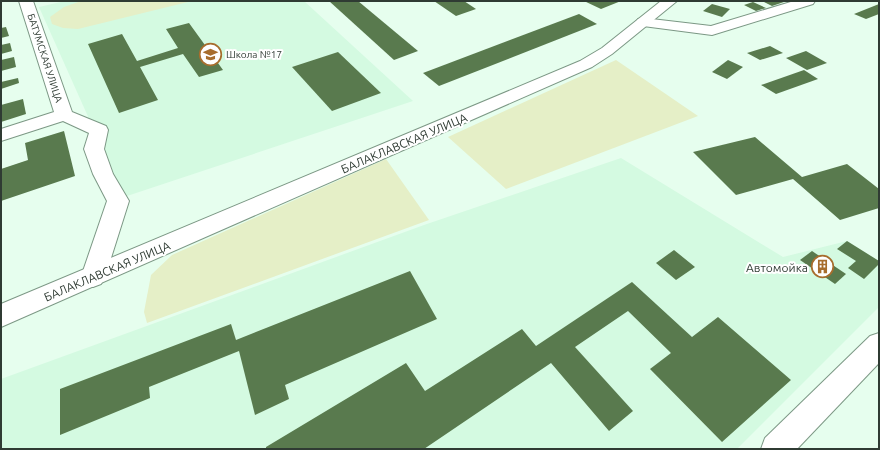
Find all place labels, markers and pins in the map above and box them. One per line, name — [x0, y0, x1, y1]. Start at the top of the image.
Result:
school or university icon: Школа №17 — [198, 41, 224, 67]
place label: Школа №17 — [226, 49, 282, 60]
building icon: Автомойка — [810, 254, 836, 280]
place label: Автомойка — [746, 261, 808, 274]

